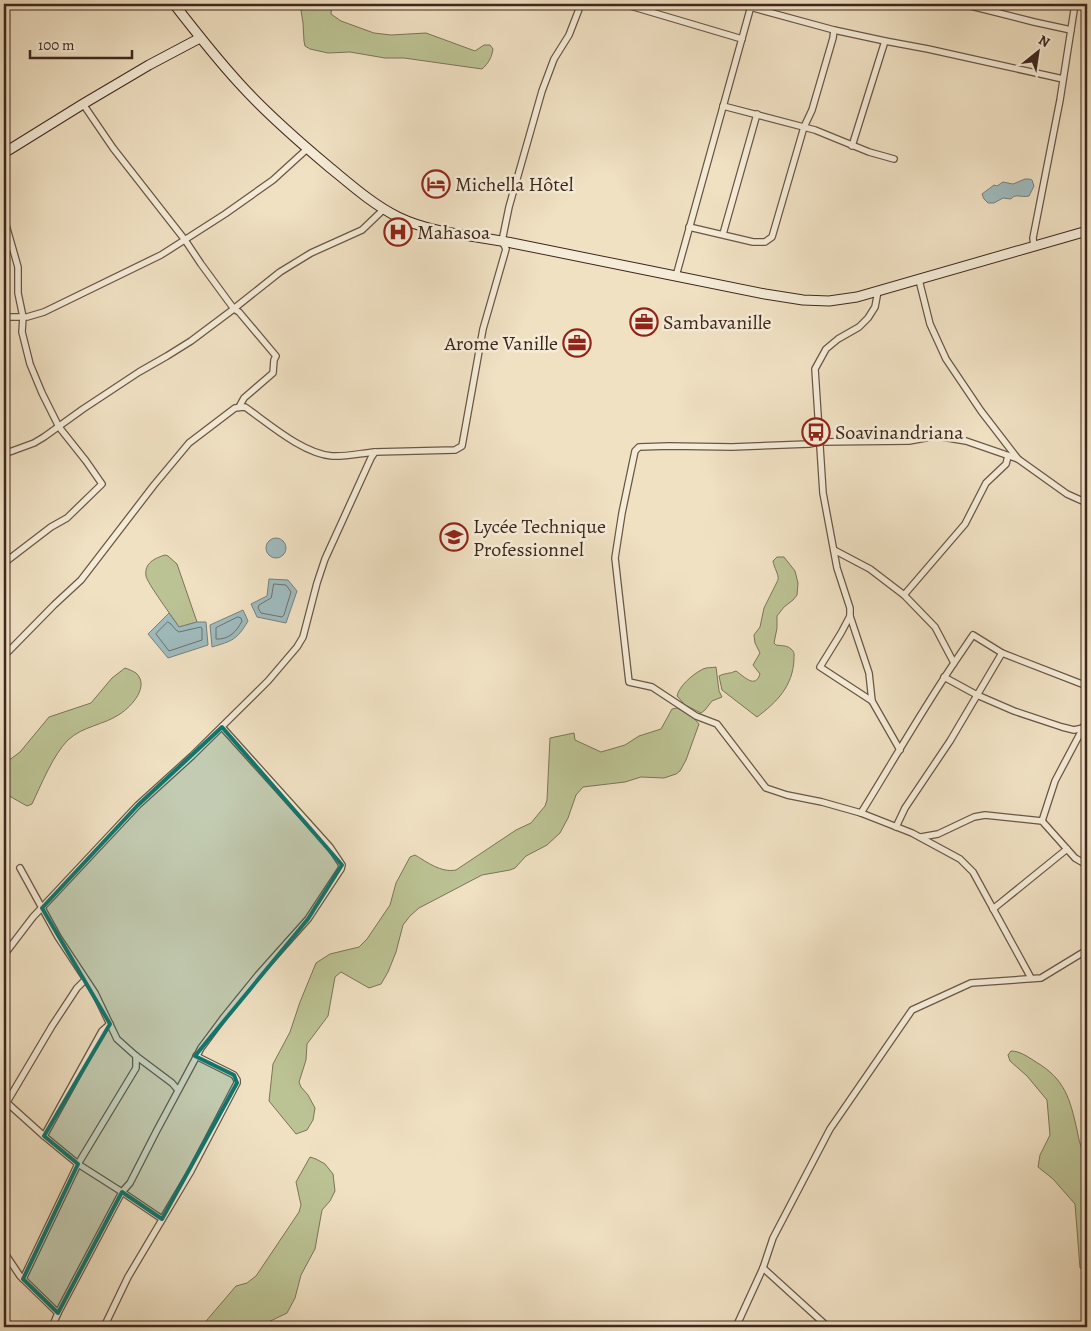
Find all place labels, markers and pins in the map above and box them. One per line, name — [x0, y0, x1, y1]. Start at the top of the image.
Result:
hotel icon: Michella Hôtel — [421, 169, 451, 199]
place label: Michella Hôtel — [455, 171, 574, 198]
hospital icon: Mahasoa — [383, 217, 413, 247]
place label: Mahasoa — [417, 219, 491, 246]
office icon: Sambavanille — [629, 307, 659, 337]
place label: Sambavanille — [663, 309, 772, 336]
office icon: Arome Vanille — [562, 328, 592, 358]
place label: Arome Vanille — [444, 330, 558, 357]
bus stop icon: Soavinandriana — [801, 417, 831, 447]
place label: Soavinandriana — [835, 419, 964, 446]
place label: Lycée Technique Professionnel — [473, 513, 606, 563]
school or university icon: Lycée Technique Professionnel — [439, 522, 469, 552]

